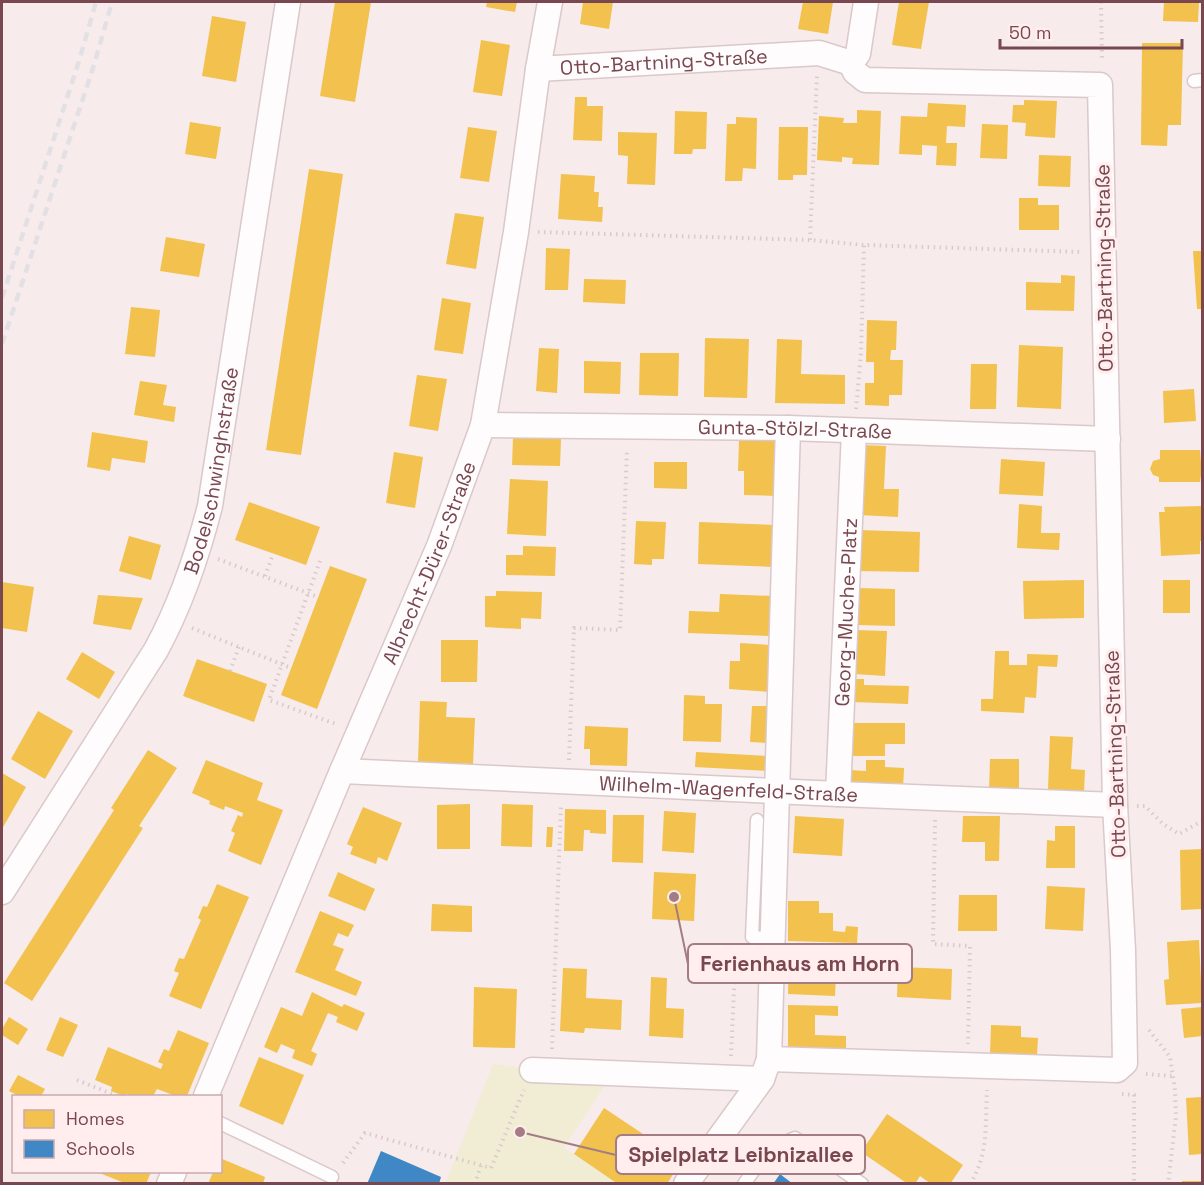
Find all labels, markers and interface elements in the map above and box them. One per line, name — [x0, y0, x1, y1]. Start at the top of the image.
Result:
scale bar — [1000, 12, 1182, 50]
text: 50 m — [1009, 21, 1051, 44]
street label: Otto-Bartning-Straße — [559, 43, 768, 81]
street label: Otto-Bartning-Straße — [1089, 164, 1119, 372]
street label: Bodelschwinghstraße — [178, 365, 244, 578]
street label: Gunta-Stölzl-Straße — [698, 414, 893, 445]
street label: Albrecht-Dürer-Straße — [377, 458, 482, 668]
street label: Georg-Muche-Platz — [829, 517, 863, 707]
street label: Otto-Bartning-Straße — [1098, 650, 1132, 858]
street label: Wilhelm-Wagenfeld-Straße — [599, 770, 859, 808]
callout: Ferienhaus am Horn — [688, 944, 912, 983]
text: Ferienhaus am Horn — [700, 950, 900, 977]
legend — [12, 1095, 222, 1173]
text: Homes — [66, 1107, 125, 1130]
callout: Spielplatz Leibnizallee — [616, 1135, 865, 1174]
text: Schools — [66, 1137, 135, 1160]
text: Spielplatz Leibnizallee — [629, 1141, 854, 1168]

